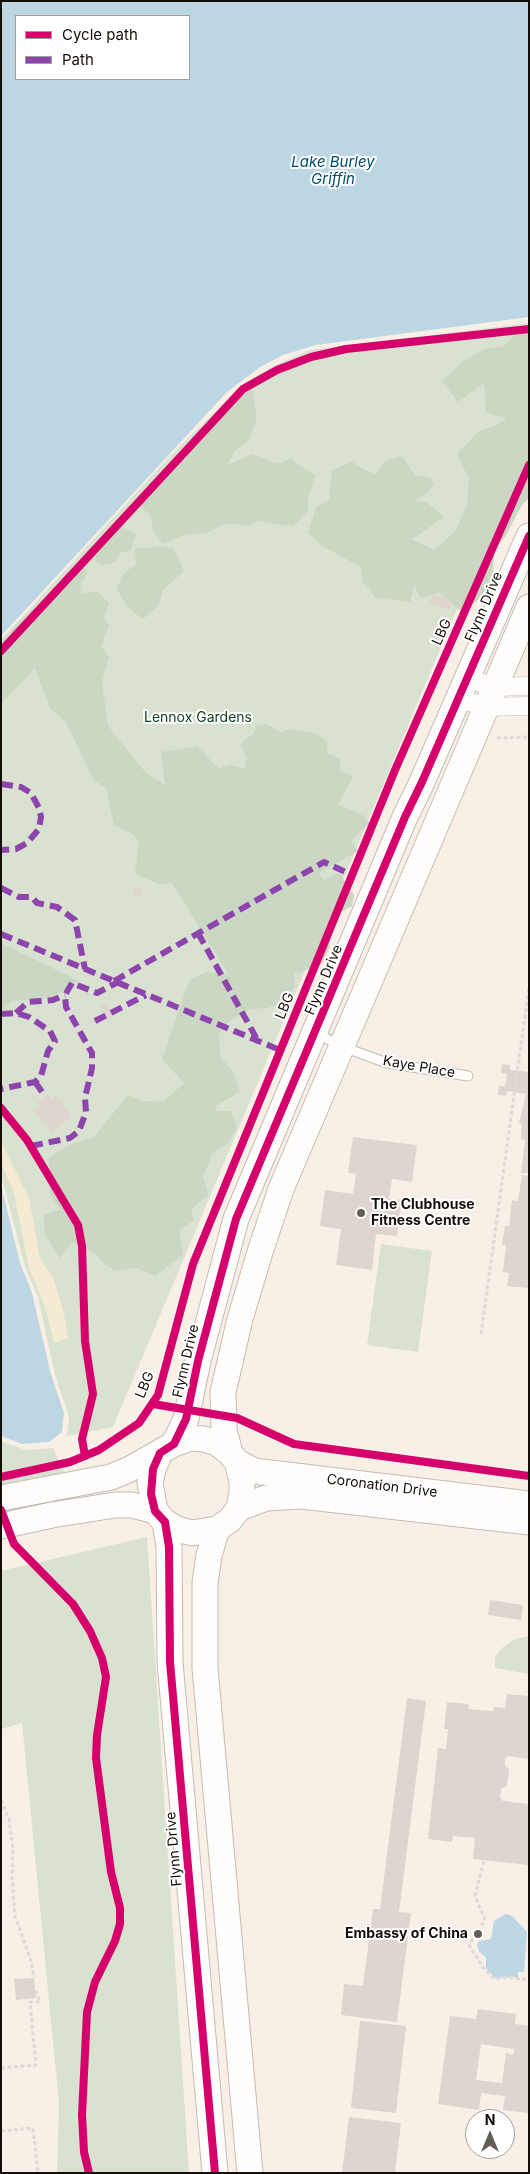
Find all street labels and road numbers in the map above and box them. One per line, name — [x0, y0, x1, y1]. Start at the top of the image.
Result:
street label: Flynn Drive — [462, 569, 506, 645]
street label: LBG — [429, 616, 455, 648]
street label: Flynn Drive — [302, 942, 346, 1018]
street label: LBG — [272, 990, 298, 1022]
street label: Kaye Place — [382, 1052, 456, 1082]
street label: Flynn Drive — [169, 1323, 203, 1399]
street label: LBG — [132, 1369, 158, 1401]
street label: Coronation Drive — [326, 1471, 438, 1501]
street label: Flynn Drive — [162, 1811, 186, 1887]

